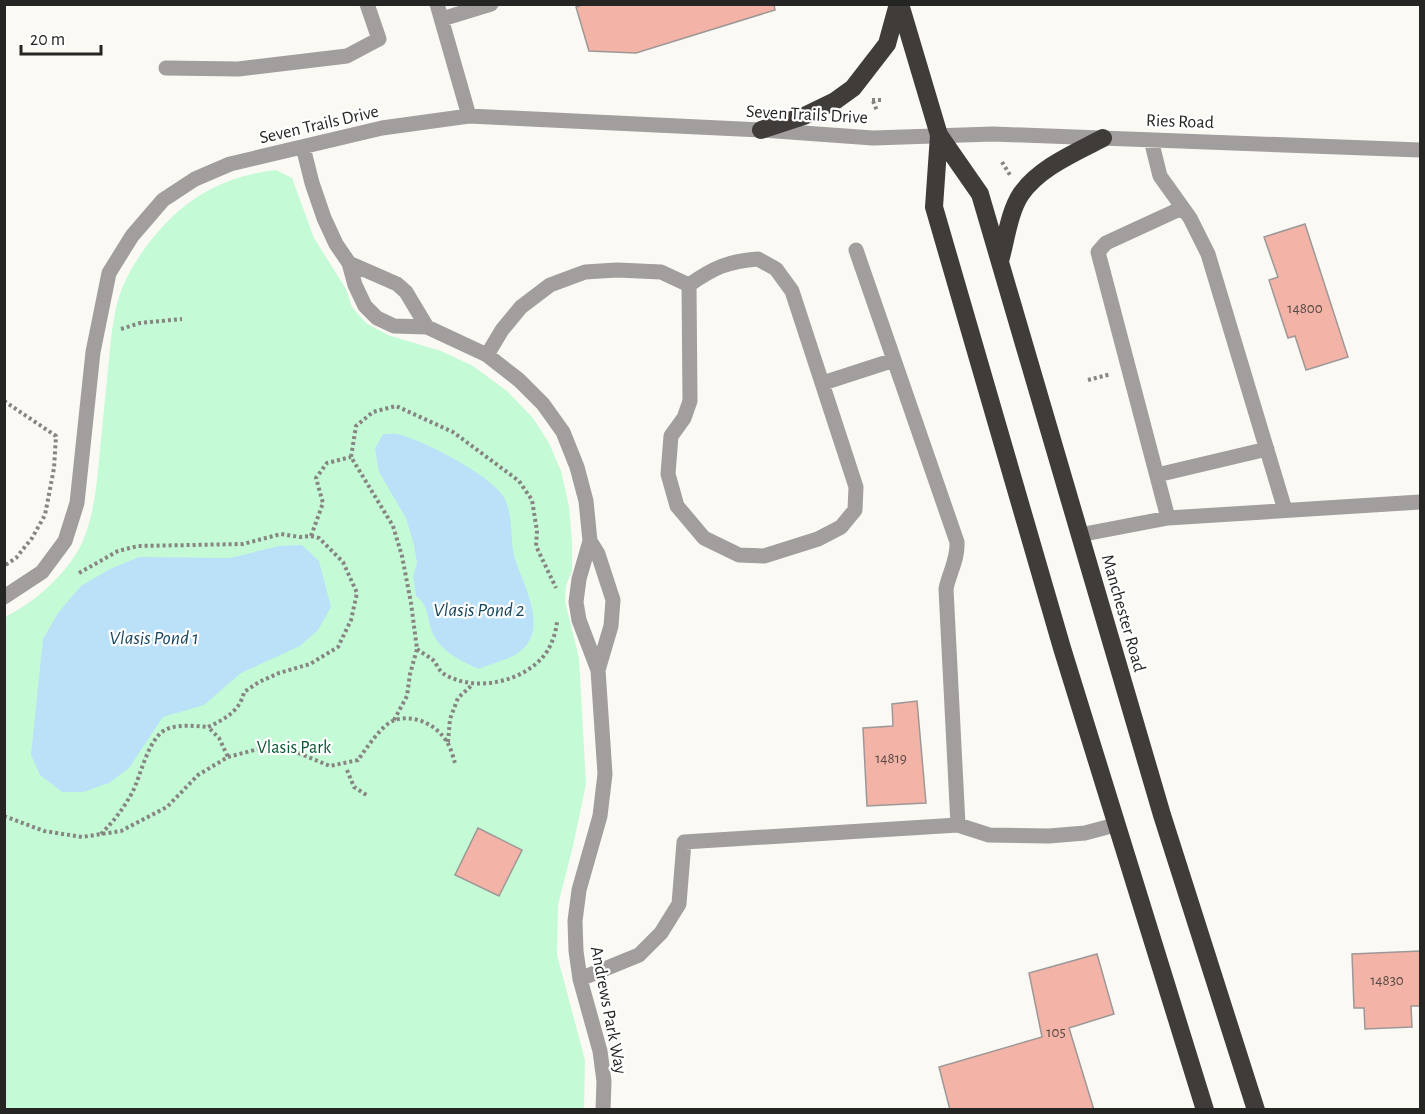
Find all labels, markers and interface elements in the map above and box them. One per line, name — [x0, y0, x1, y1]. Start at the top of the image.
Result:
scale bar — [21, 18, 100, 56]
text: 20 m — [30, 31, 65, 49]
street label: Seven Trails Drive — [258, 103, 381, 147]
street label: Seven Trails Drive — [746, 103, 868, 127]
street label: Ries Road — [1146, 112, 1214, 132]
house number: 14800 — [1287, 301, 1323, 316]
street label: Manchester Road — [1098, 553, 1148, 674]
water label: Vlasis Pond 2 — [433, 600, 525, 620]
water label: Vlasis Pond 1 — [109, 628, 199, 648]
park label: Vlasis Park — [257, 739, 332, 757]
house number: 14819 — [875, 751, 907, 766]
street label: Andrews Park Way — [587, 945, 629, 1076]
house number: 14830 — [1370, 973, 1404, 988]
house number: 105 — [1046, 1025, 1066, 1040]

